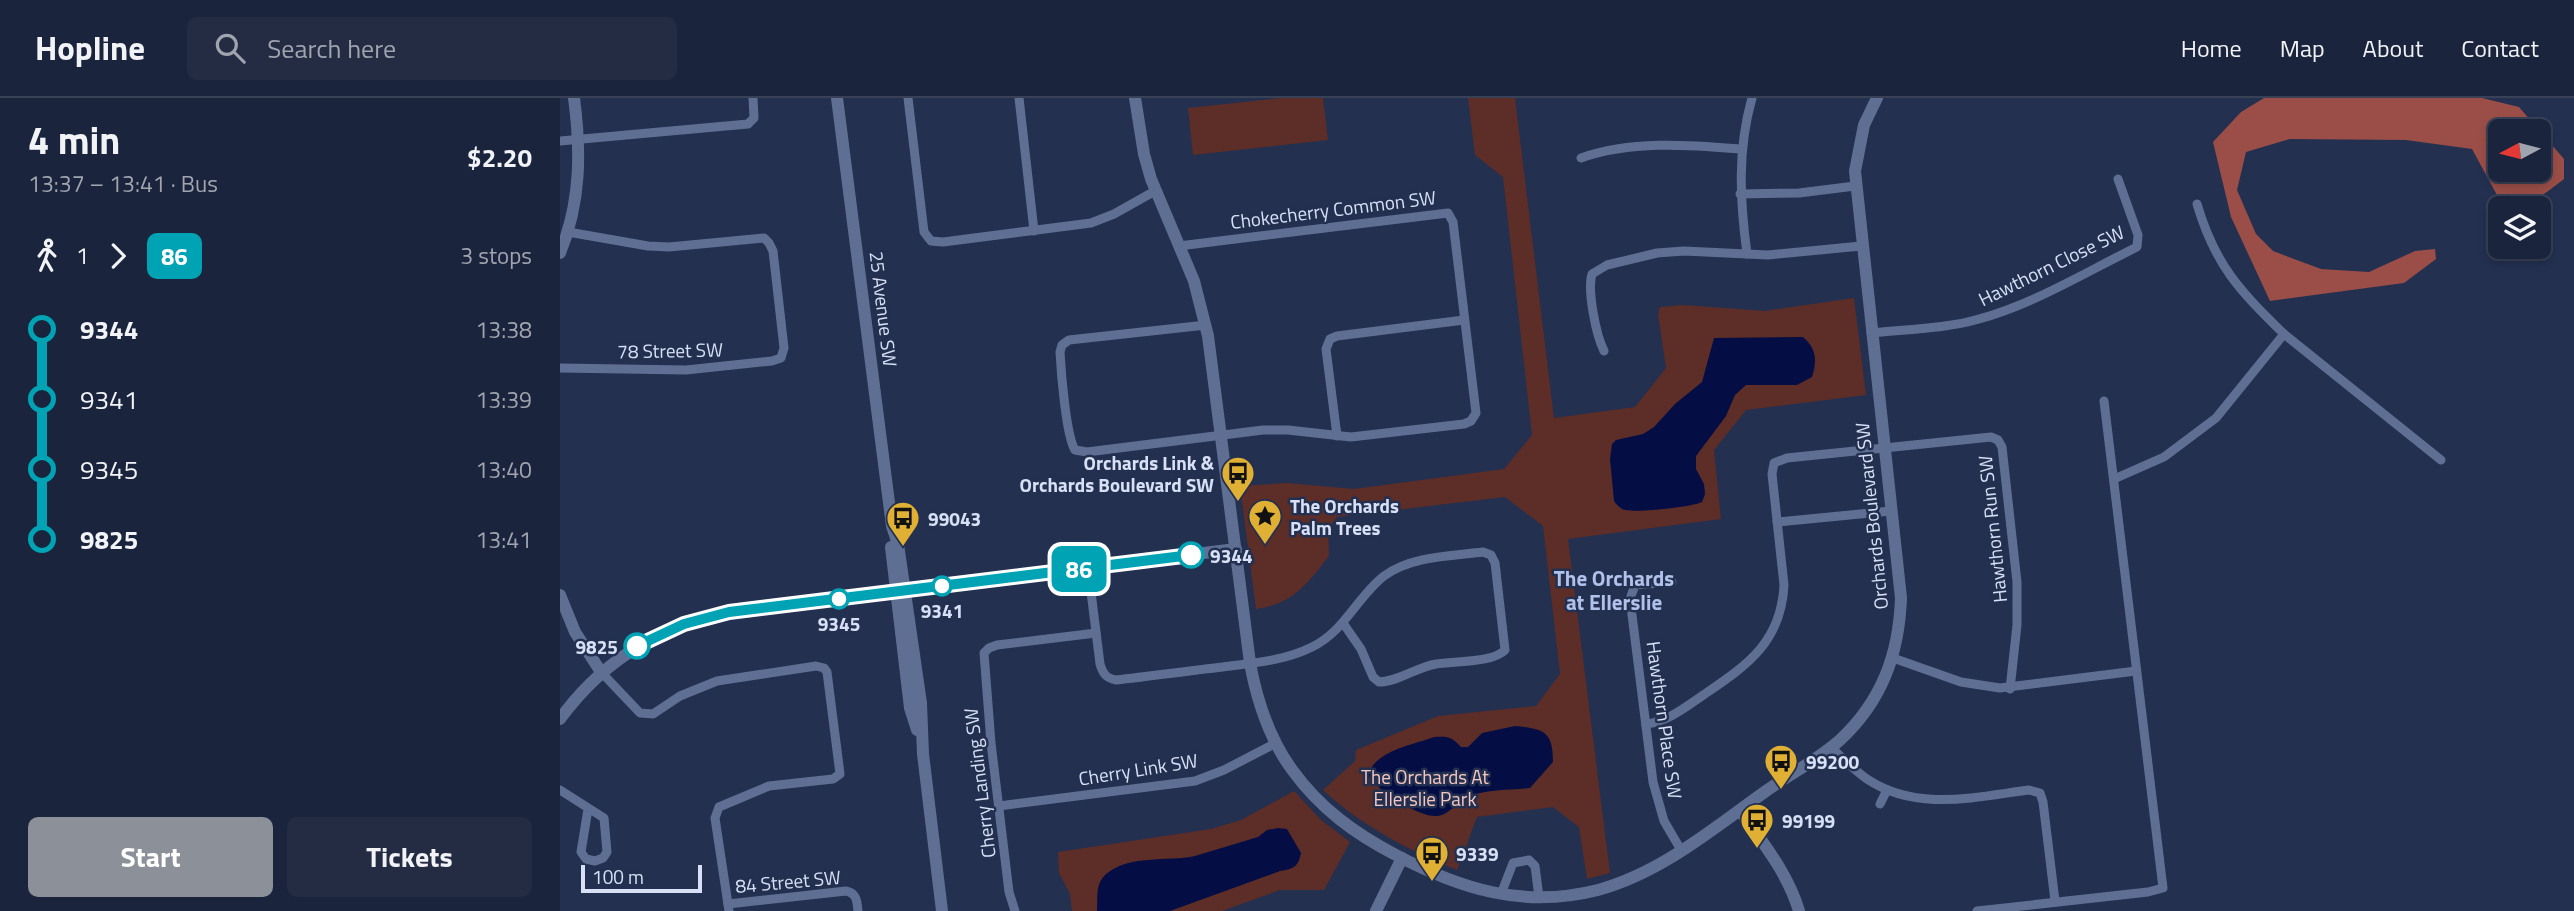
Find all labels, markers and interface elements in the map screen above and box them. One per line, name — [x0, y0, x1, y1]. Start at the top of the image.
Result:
search box — [187, 17, 677, 80]
text: Hopline — [35, 23, 145, 73]
icon: search — [211, 29, 249, 67]
text: Search here — [267, 29, 396, 68]
text: Home — [2181, 30, 2242, 66]
text: Map — [2280, 30, 2325, 66]
text: About — [2363, 30, 2423, 66]
text: Contact — [2461, 30, 2539, 66]
text: 4 min — [28, 111, 120, 169]
north arrow — [2488, 119, 2552, 182]
map controls — [2488, 119, 2551, 259]
text: $2.20 — [467, 138, 532, 177]
text: 13:37 – 13:41 · Bus — [28, 166, 218, 201]
street label: Chokecherry Common SW — [1228, 182, 1438, 236]
button: layers — [2488, 196, 2551, 259]
street label: Hawthorn Close SW — [1973, 217, 2129, 313]
icon: walk — [28, 237, 66, 275]
icon: forward — [99, 237, 137, 275]
text: 1 — [76, 238, 89, 273]
text: 86 — [161, 238, 188, 274]
text: 3 stops — [460, 238, 532, 273]
street label: 25 Avenue SW — [863, 250, 905, 369]
text: 9344 — [80, 310, 138, 349]
text: 13:38 — [475, 312, 532, 347]
street label: 78 Street SW — [617, 335, 723, 365]
text: 9341 — [80, 380, 138, 419]
text: 13:39 — [475, 382, 532, 417]
street label: Orchards Boulevard SW — [1847, 421, 1895, 611]
place label: Orchards Link & Orchards Boulevard SW — [1020, 448, 1215, 499]
text: 9345 — [80, 450, 138, 489]
text: 13:40 — [475, 452, 532, 487]
bus stop icon: Orchards Link & Orchards Boulevard SW — [1219, 454, 1257, 503]
street label: Hawthorn Run SW — [1970, 454, 2014, 604]
place label: The Orchards Palm Trees — [1290, 491, 1399, 542]
place icon: The Orchards Palm Trees — [1246, 497, 1284, 546]
bus stop icon: 99043 — [884, 499, 922, 548]
place label: 99043 — [928, 504, 981, 533]
text: 9825 — [80, 520, 138, 559]
text: 13:41 — [475, 522, 532, 557]
place label: 9344 — [1210, 541, 1253, 570]
marker: 9344 — [1178, 542, 1204, 568]
line badge: 86 — [1048, 546, 1110, 592]
text: 86 — [1066, 551, 1092, 587]
district label: The Orchards at Ellerslie — [1554, 562, 1674, 618]
marker: 9341 — [932, 576, 952, 596]
marker: 9345 — [829, 589, 849, 609]
place label: 9341 — [921, 596, 963, 625]
place label: 9345 — [818, 609, 860, 638]
place label: 9825 — [575, 632, 618, 661]
marker: 9825 — [624, 633, 650, 659]
street label: Hawthorn Place SW — [1640, 639, 1690, 801]
street label: Cherry Landing SW — [955, 706, 1003, 860]
bus stop icon: 99200 — [1762, 742, 1800, 791]
street label: Cherry Link SW — [1076, 745, 1200, 793]
place label: 99200 — [1806, 747, 1860, 776]
park label: The Orchards At Ellerslie Park — [1361, 762, 1489, 813]
bus stop icon: 99199 — [1738, 801, 1776, 850]
place label: 99199 — [1782, 806, 1835, 835]
button: Start — [28, 817, 273, 897]
button: Tickets — [287, 817, 532, 897]
bus stop icon: 9339 — [1413, 834, 1451, 883]
place label: 9339 — [1456, 839, 1499, 868]
scale bar — [581, 862, 702, 894]
text: 100 m — [592, 862, 644, 891]
street label: 84 Street SW — [734, 862, 842, 900]

